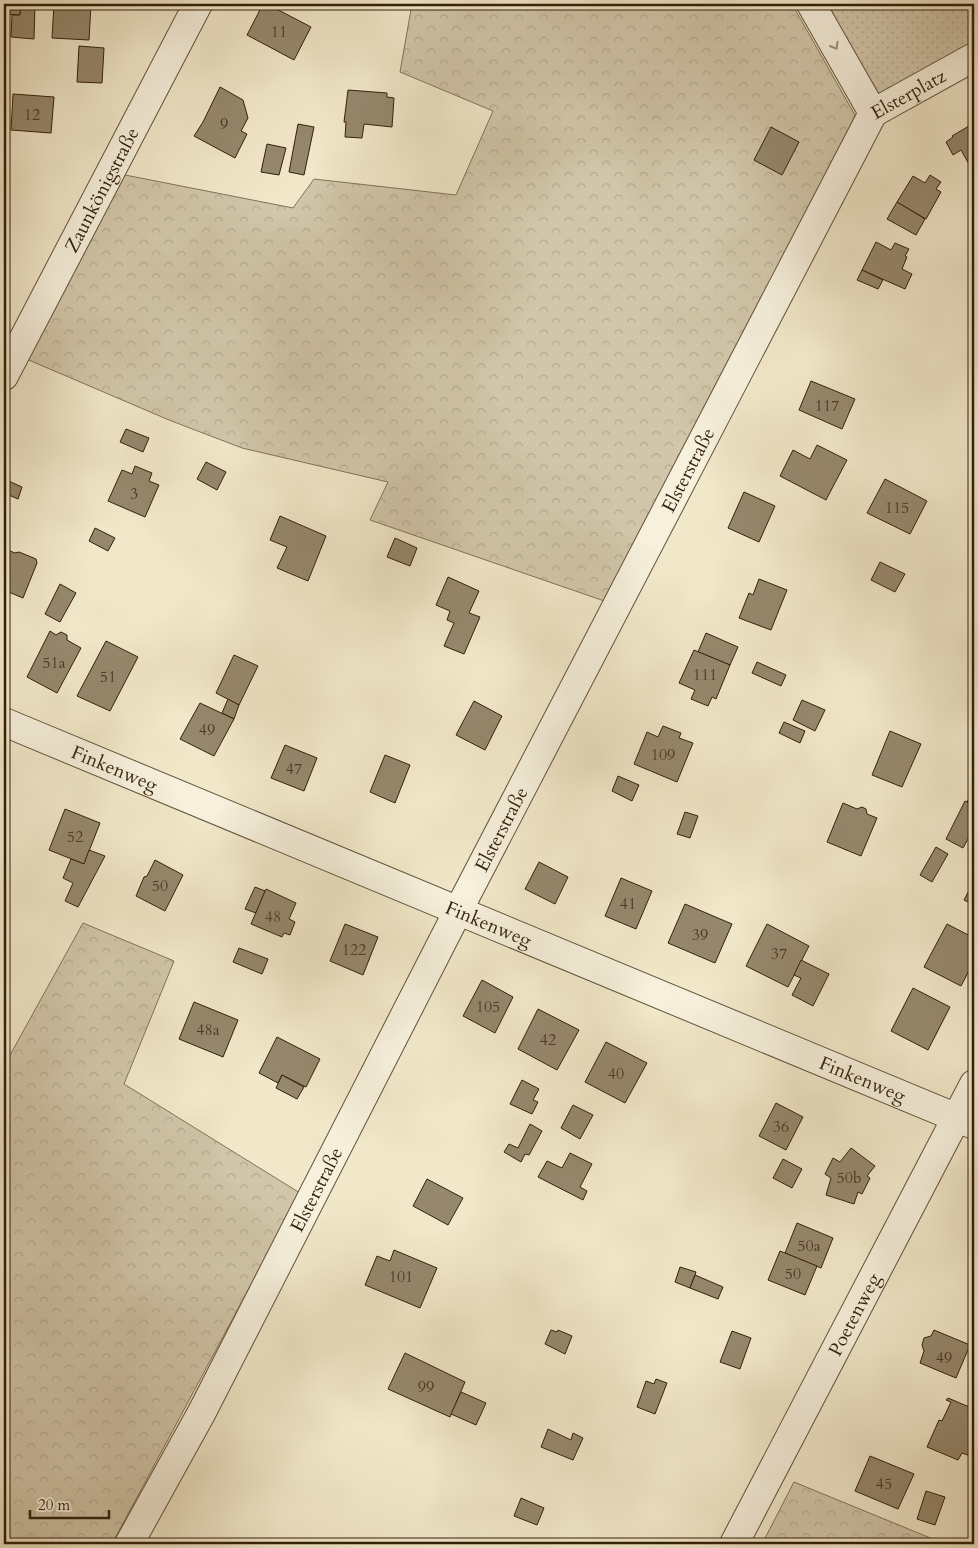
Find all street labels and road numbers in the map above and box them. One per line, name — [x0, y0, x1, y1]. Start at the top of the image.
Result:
street label: Elsterplatz — [866, 63, 951, 126]
street label: Zaunkönigstraße — [59, 123, 145, 257]
street label: Elsterstraße — [656, 423, 721, 517]
street label: Finkenweg — [67, 739, 162, 799]
street label: Elsterstraße — [469, 783, 534, 876]
street label: Finkenweg — [441, 895, 536, 954]
street label: Finkenweg — [815, 1050, 910, 1109]
street label: Elsterstraße — [284, 1143, 349, 1237]
street label: Poetenweg — [822, 1269, 887, 1361]

